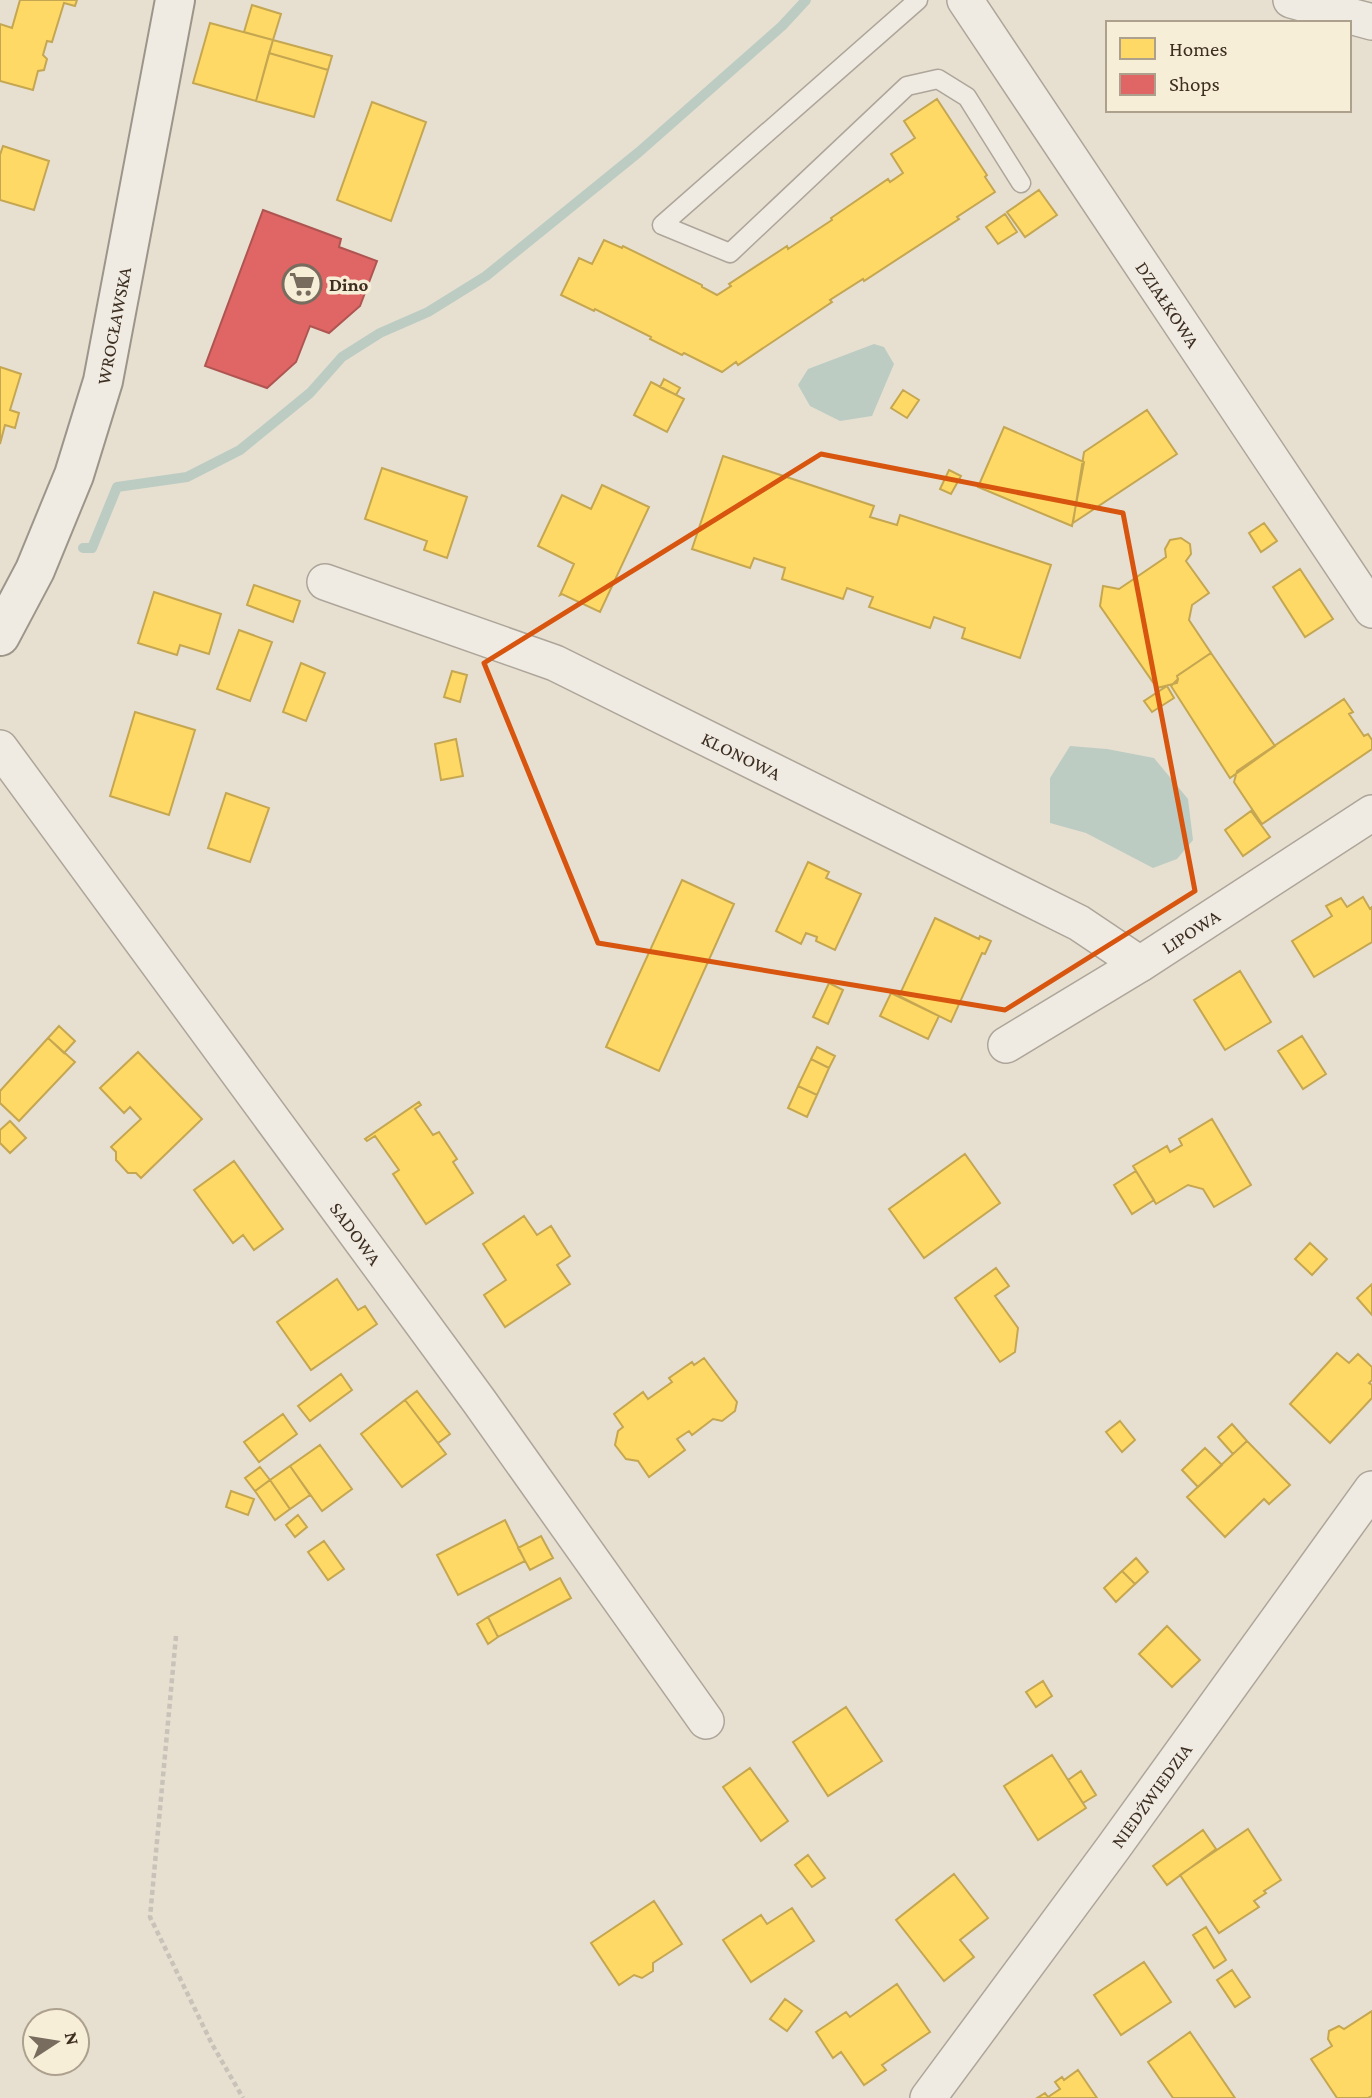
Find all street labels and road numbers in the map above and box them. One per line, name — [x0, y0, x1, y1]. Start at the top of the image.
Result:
street label: DZIAŁKOWA — [1132, 257, 1204, 352]
street label: WROCŁAWSKA — [92, 265, 135, 386]
street label: KLONOWA — [698, 727, 785, 784]
street label: LIPOWA — [1158, 904, 1224, 958]
street label: SADOWA — [326, 1198, 386, 1269]
street label: NIEDŹWIEDZIA — [1106, 1739, 1196, 1851]

